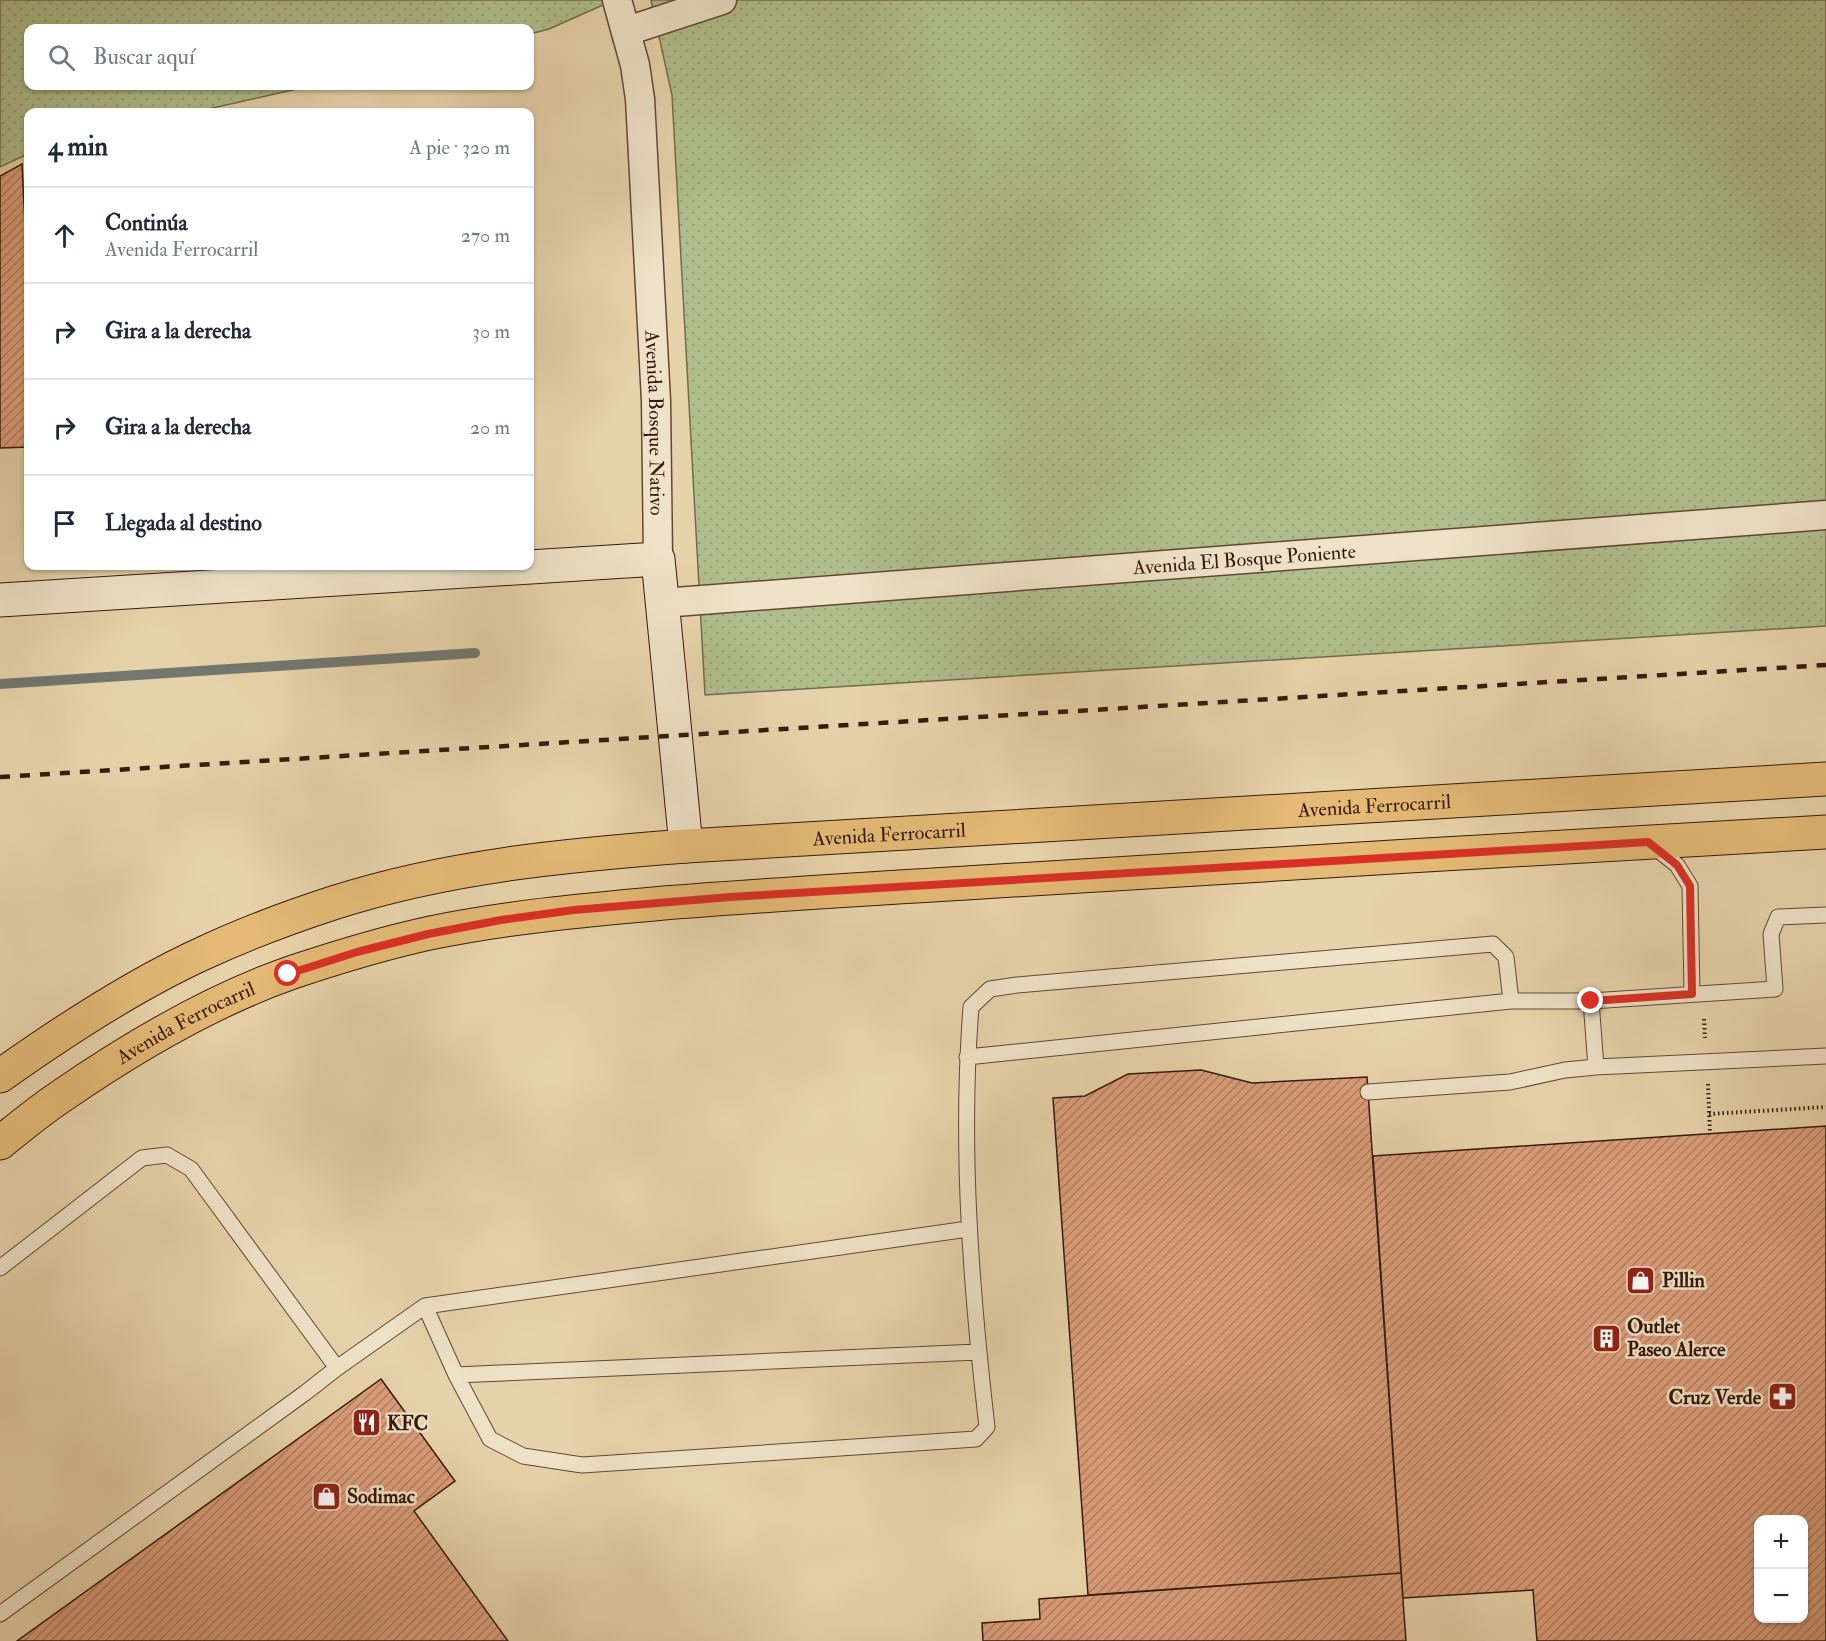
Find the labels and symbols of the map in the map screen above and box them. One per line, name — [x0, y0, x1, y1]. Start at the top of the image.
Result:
street label: Avenida Bosque Nativo — [640, 329, 670, 516]
street label: Avenida El Bosque Poniente — [1131, 538, 1357, 580]
street label: Avenida Ferrocarril — [1296, 789, 1452, 823]
street label: Avenida Ferrocarril — [811, 817, 967, 851]
route start — [274, 960, 300, 986]
street label: Avenida Ferrocarril — [111, 976, 259, 1070]
route end — [1577, 987, 1603, 1013]
shop icon: Pillin — [1625, 1264, 1657, 1296]
place label: Pillin — [1662, 1268, 1706, 1293]
place label: Outlet Paseo Alerce — [1627, 1314, 1726, 1362]
building icon: Outlet Paseo Alerce — [1590, 1322, 1622, 1354]
pharmacy icon: Cruz Verde — [1766, 1381, 1798, 1413]
place label: Cruz Verde — [1668, 1385, 1762, 1410]
restaurant icon: KFC — [350, 1407, 382, 1439]
place label: KFC — [387, 1411, 428, 1436]
shop icon: Sodimac — [310, 1480, 342, 1512]
place label: Sodimac — [347, 1484, 416, 1509]

